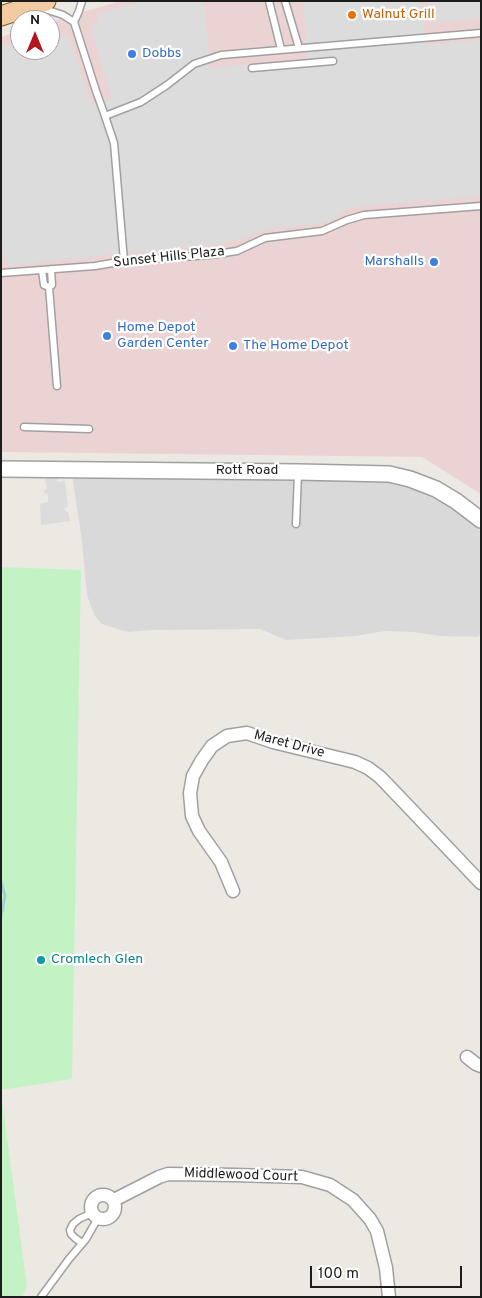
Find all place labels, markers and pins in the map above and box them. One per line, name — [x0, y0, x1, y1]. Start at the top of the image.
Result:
place label: Walnut Grill — [362, 7, 435, 23]
marker: Walnut Grill — [346, 9, 358, 21]
place label: Dobbs — [142, 46, 181, 62]
marker: Dobbs — [126, 48, 138, 60]
place label: Marshalls — [365, 254, 424, 270]
marker: Marshalls — [428, 256, 440, 268]
place label: Home Depot Garden Center — [117, 320, 209, 352]
marker: Home Depot Garden Center — [101, 330, 113, 342]
place label: The Home Depot — [243, 338, 349, 354]
marker: The Home Depot — [227, 340, 239, 352]
place label: Cromlech Glen — [51, 952, 143, 968]
marker: Cromlech Glen — [35, 954, 47, 966]

